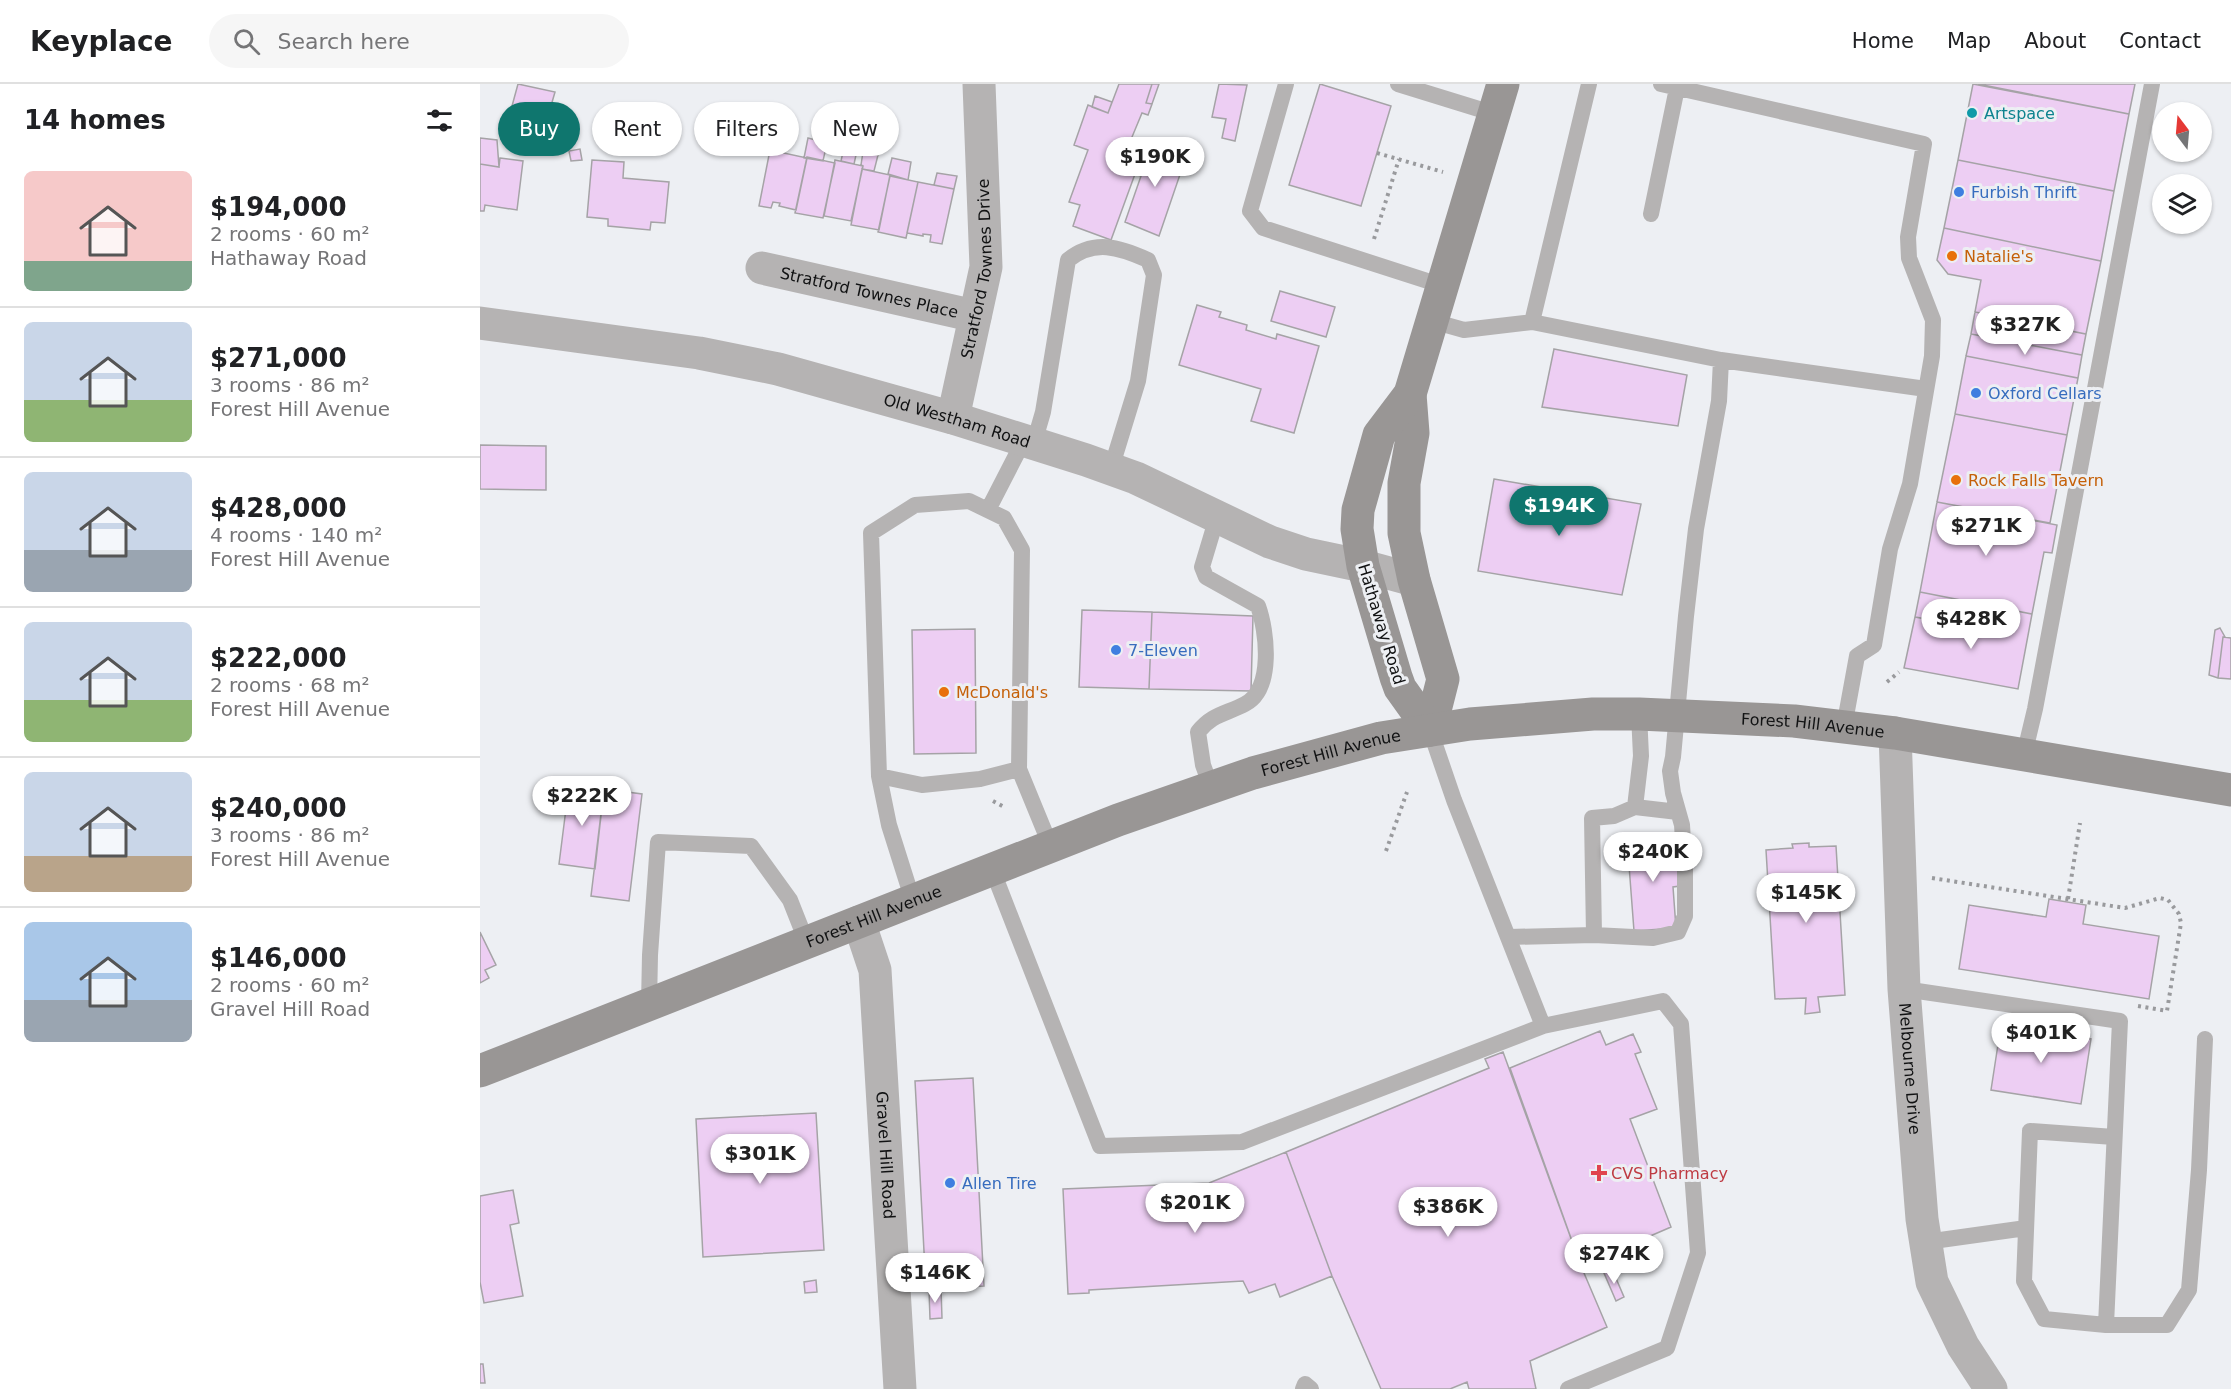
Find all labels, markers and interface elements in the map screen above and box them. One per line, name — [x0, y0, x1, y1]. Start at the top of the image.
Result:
search box — [209, 14, 629, 68]
text: Keyplace — [30, 25, 173, 58]
icon: search — [230, 25, 263, 58]
text: Search here — [278, 29, 410, 54]
text: Home — [1852, 29, 1914, 53]
text: Map — [1947, 29, 1991, 53]
text: About — [2024, 29, 2086, 53]
text: Contact — [2119, 29, 2201, 53]
chip: Buy — [498, 102, 580, 156]
chip: Rent — [592, 102, 682, 156]
chip: Filters — [694, 102, 799, 156]
chip: New — [811, 102, 899, 156]
north arrow — [2152, 102, 2212, 162]
map controls — [2152, 102, 2212, 234]
icon: filters — [423, 104, 456, 137]
place label: Artspace — [1984, 104, 2055, 123]
text: 14 homes — [24, 105, 166, 135]
marker: Artspace — [1965, 106, 1979, 120]
pin: $190K — [1113, 137, 1197, 188]
text: $190K — [1119, 144, 1191, 168]
button: layers — [2152, 174, 2212, 234]
street label: Stratford Townes Drive — [957, 178, 996, 361]
place label: Furbish Thrift — [1971, 183, 2077, 202]
marker: Furbish Thrift — [1952, 185, 1966, 199]
text: $194,000 — [210, 192, 347, 222]
icon: home — [72, 195, 144, 267]
text: 2 rooms · 60 m² — [210, 222, 370, 246]
text: Hathaway Road — [210, 246, 367, 270]
place label: Natalie's — [1964, 247, 2033, 266]
marker: Natalie's — [1945, 249, 1959, 263]
street label: Stratford Townes Place — [778, 263, 960, 322]
pin: $327K — [1983, 305, 2067, 356]
text: $327K — [1989, 312, 2061, 336]
text: $271,000 — [210, 343, 347, 373]
icon: home — [72, 346, 144, 418]
text: 3 rooms · 86 m² — [210, 373, 370, 397]
place label: Oxford Cellars — [1988, 384, 2102, 403]
marker: Oxford Cellars — [1969, 386, 1983, 400]
street label: Old Westham Road — [881, 390, 1033, 452]
text: Forest Hill Avenue — [210, 397, 390, 421]
place label: Rock Falls Tavern — [1968, 471, 2104, 490]
marker: Rock Falls Tavern — [1949, 473, 1963, 487]
pin: $194K — [1517, 486, 1601, 537]
text: $428,000 — [210, 493, 347, 523]
text: $194K — [1523, 493, 1595, 517]
icon: home — [72, 496, 144, 568]
pin: $271K — [1944, 506, 2028, 557]
text: $271K — [1950, 513, 2022, 537]
text: 4 rooms · 140 m² — [210, 523, 382, 547]
text: Forest Hill Avenue — [210, 547, 390, 571]
street label: Hathaway Road — [1354, 561, 1409, 687]
pin: $428K — [1929, 599, 2013, 650]
text: $428K — [1935, 606, 2007, 630]
place label: 7-Eleven — [1128, 641, 1198, 660]
text: $222,000 — [210, 643, 347, 673]
marker: 7-Eleven — [1109, 643, 1123, 657]
icon: home — [72, 646, 144, 718]
text: 2 rooms · 68 m² — [210, 673, 370, 697]
place label: McDonald's — [956, 683, 1048, 702]
marker: McDonald's — [937, 685, 951, 699]
text: Forest Hill Avenue — [210, 697, 390, 721]
street label: Forest Hill Avenue — [1741, 710, 1886, 742]
street label: Forest Hill Avenue — [1259, 726, 1402, 780]
pin: $222K — [540, 776, 624, 827]
text: $222K — [546, 783, 618, 807]
text: $240,000 — [210, 793, 347, 823]
icon: home — [72, 796, 144, 868]
text: 3 rooms · 86 m² — [210, 823, 370, 847]
pin: $240K — [1611, 832, 1695, 883]
text: $240K — [1617, 839, 1689, 863]
text: Forest Hill Avenue — [210, 847, 390, 871]
pin: $145K — [1764, 873, 1848, 924]
text: $145K — [1770, 880, 1842, 904]
street label: Forest Hill Avenue — [803, 881, 944, 952]
text: $146,000 — [210, 943, 347, 973]
icon: home — [72, 946, 144, 1018]
text: 2 rooms · 60 m² — [210, 973, 370, 997]
text: Gravel Hill Road — [210, 997, 370, 1021]
street label: Melbourne Drive — [1895, 1002, 1924, 1135]
pin: $401K — [1999, 1013, 2083, 1064]
text: $401K — [2005, 1020, 2077, 1044]
street label: Gravel Hill Road — [872, 1090, 899, 1220]
pin: $301K — [718, 1134, 802, 1185]
text: $301K — [724, 1141, 796, 1165]
place label: CVS Pharmacy — [1611, 1164, 1728, 1183]
marker: CVS Pharmacy — [1592, 1166, 1606, 1180]
place label: Allen Tire — [962, 1174, 1037, 1193]
marker: Allen Tire — [943, 1176, 957, 1190]
pin: $201K — [1153, 1183, 1237, 1234]
pin: $386K — [1406, 1187, 1490, 1238]
text: $201K — [1159, 1190, 1231, 1214]
text: $386K — [1412, 1194, 1484, 1218]
pin: $274K — [1572, 1234, 1656, 1285]
text: $274K — [1578, 1241, 1650, 1265]
pin: $146K — [893, 1253, 977, 1304]
text: $146K — [899, 1260, 971, 1284]

